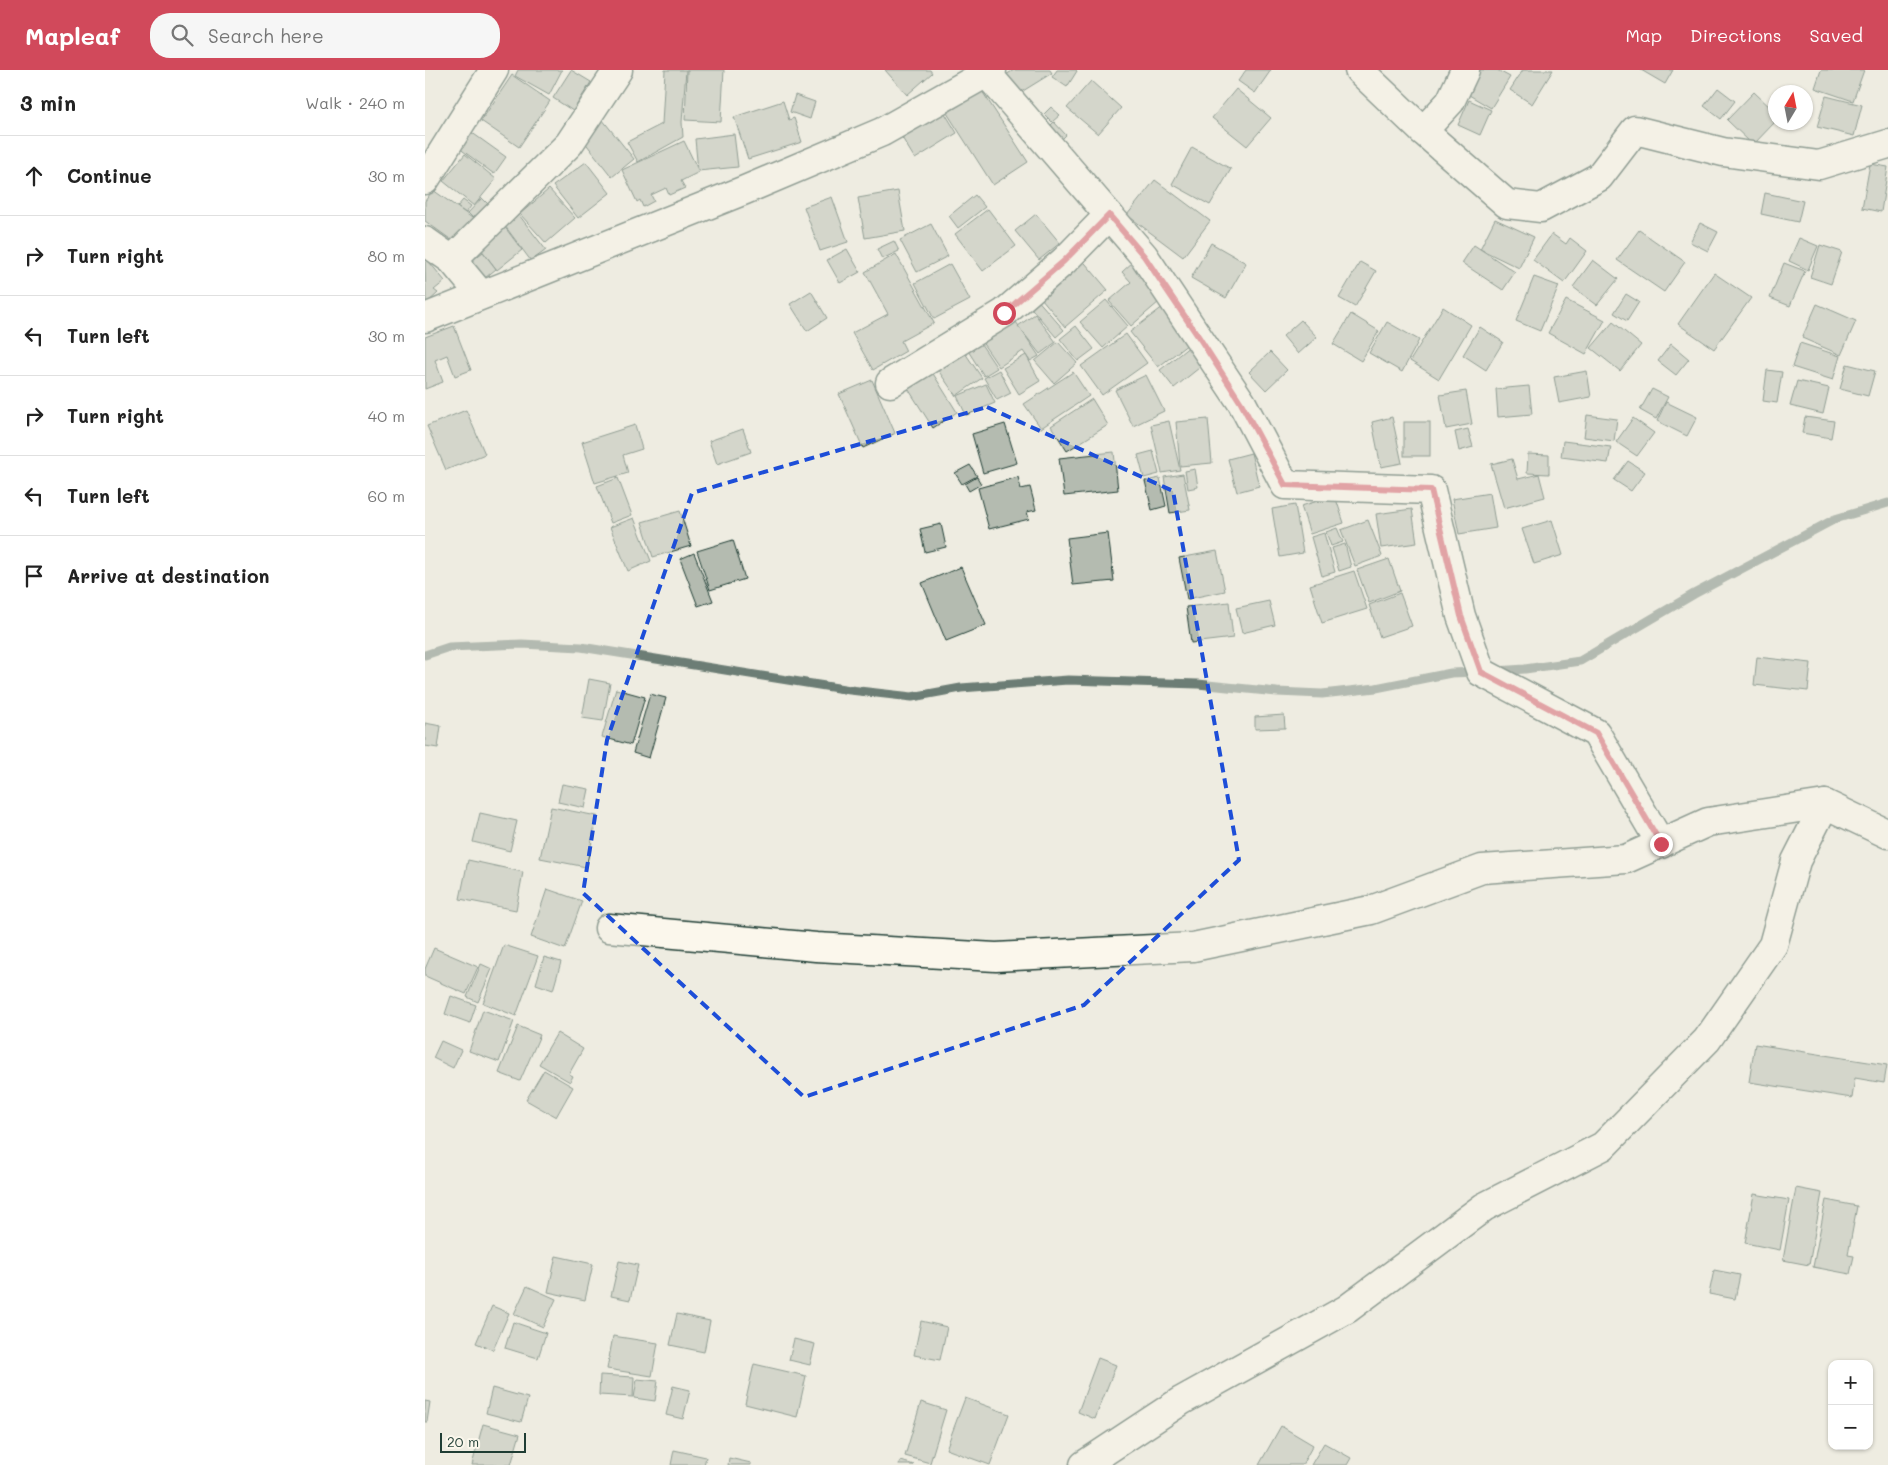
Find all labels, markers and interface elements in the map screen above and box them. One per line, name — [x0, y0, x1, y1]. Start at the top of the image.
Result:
search box — [150, 13, 500, 58]
text: Mapleaf — [25, 20, 120, 51]
icon: search — [168, 21, 196, 49]
text: Search here — [208, 23, 324, 48]
text: Map — [1625, 23, 1662, 47]
text: Directions — [1690, 23, 1782, 47]
text: Saved — [1810, 23, 1863, 47]
north arrow — [1768, 85, 1813, 130]
text: 3 min — [20, 89, 76, 116]
text: Walk · 240 m — [305, 92, 405, 113]
icon: ahead — [20, 162, 48, 190]
text: Continue — [67, 163, 152, 188]
text: 30 m — [368, 165, 405, 186]
icon: right — [20, 242, 48, 270]
text: Turn right — [67, 243, 164, 268]
text: 80 m — [368, 245, 405, 266]
route start — [993, 302, 1016, 325]
icon: left — [20, 322, 48, 350]
text: Turn left — [67, 323, 150, 348]
text: 30 m — [368, 325, 405, 346]
icon: right — [20, 402, 48, 430]
text: Turn right — [67, 403, 164, 428]
text: 40 m — [368, 405, 405, 426]
icon: left — [20, 482, 48, 510]
text: Turn left — [67, 483, 150, 508]
text: 60 m — [368, 485, 405, 506]
icon: arrive — [20, 562, 48, 590]
text: Arrive at destination — [67, 563, 270, 588]
route end — [1650, 833, 1673, 856]
map controls — [1828, 1360, 1873, 1450]
button: + — [1828, 1360, 1873, 1405]
button: − — [1828, 1405, 1873, 1450]
scale bar — [440, 1430, 526, 1453]
text: 20 m — [447, 1432, 479, 1451]

